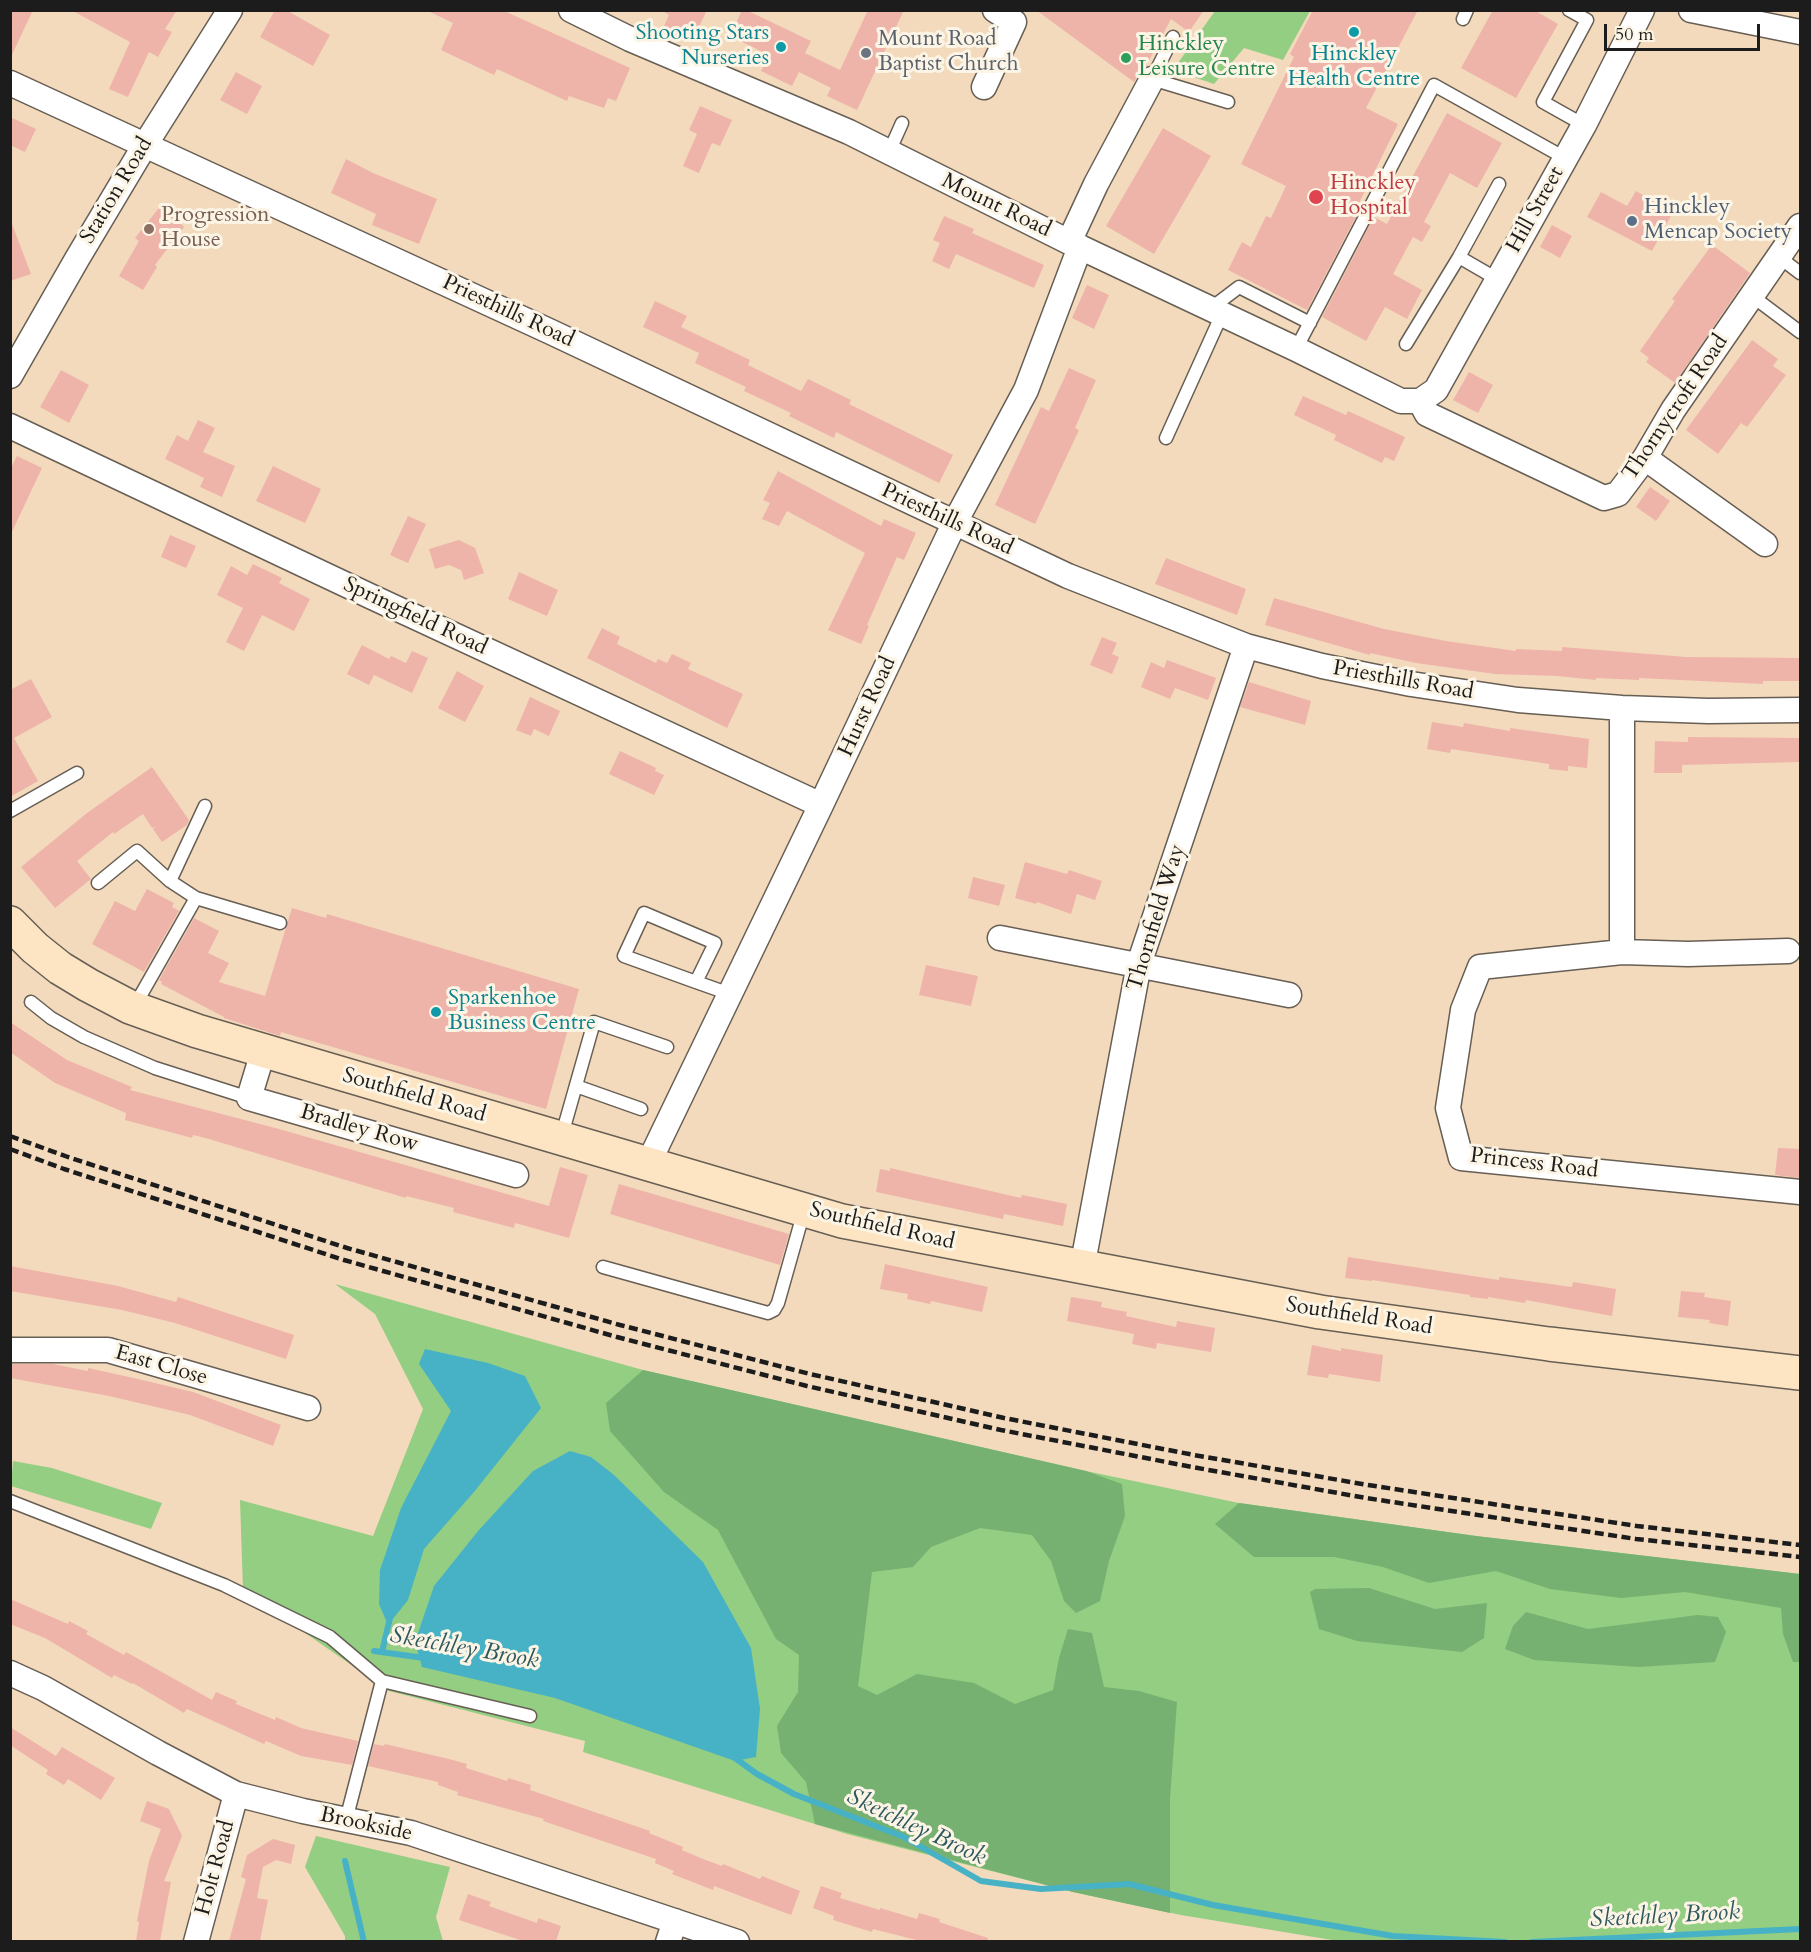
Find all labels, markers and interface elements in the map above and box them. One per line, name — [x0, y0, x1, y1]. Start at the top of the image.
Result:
scale bar — [1607, 12, 1763, 50]
place label: Shooting Stars Nurseries — [635, 21, 769, 72]
text: 50 m — [1615, 22, 1654, 47]
marker: Hinckley Health Centre — [1347, 25, 1361, 39]
place label: Mount Road Baptist Church — [878, 27, 1019, 78]
place label: Hinckley Leisure Centre — [1138, 32, 1275, 84]
marker: Shooting Stars Nurseries — [774, 40, 788, 54]
place label: Hinckley Health Centre — [1288, 42, 1420, 94]
marker: Mount Road Baptist Church — [859, 46, 873, 60]
marker: Hinckley Leisure Centre — [1119, 51, 1133, 65]
street label: Station Road — [75, 133, 159, 249]
street label: Hill Street — [1502, 162, 1570, 258]
street label: Mount Road — [937, 168, 1055, 244]
place label: Hinckley Hospital — [1330, 171, 1416, 222]
marker: Hinckley Hospital — [1307, 188, 1325, 206]
place label: Hinckley Mencap Society — [1644, 195, 1792, 246]
place label: Progression House — [161, 203, 270, 254]
marker: Hinckley Mencap Society — [1625, 214, 1639, 228]
marker: Progression House — [142, 222, 156, 236]
street label: Priesthills Road — [438, 270, 578, 354]
street label: Thornycroft Road — [1617, 330, 1735, 486]
street label: Priesthills Road — [877, 478, 1017, 562]
street label: Springfield Road — [339, 572, 491, 662]
street label: Hurst Road — [833, 653, 903, 761]
street label: Priesthills Road — [1330, 656, 1476, 706]
street label: Thornfield Way — [1122, 842, 1192, 994]
place label: Sparkenhoe Business Centre — [448, 986, 596, 1038]
marker: Sparkenhoe Business Centre — [429, 1005, 443, 1019]
street label: Southfield Road — [339, 1063, 489, 1129]
street label: Bradley Row — [297, 1099, 421, 1159]
street label: Princess Road — [1469, 1143, 1599, 1185]
street label: Southfield Road — [807, 1197, 957, 1257]
street label: Southfield Road — [1284, 1292, 1434, 1342]
street label: East Close — [112, 1340, 210, 1392]
water label: Sketchley Brook — [387, 1622, 541, 1676]
water label: Sketchley Brook — [842, 1783, 990, 1873]
street label: Brookside — [317, 1802, 415, 1848]
street label: Holt Road — [191, 1818, 241, 1918]
water label: Sketchley Brook — [1589, 1899, 1741, 1935]

